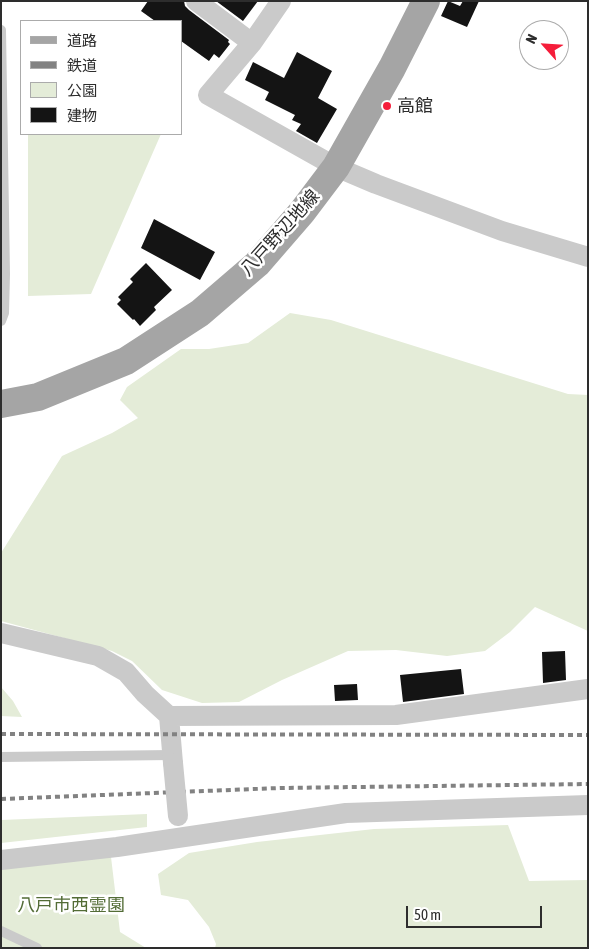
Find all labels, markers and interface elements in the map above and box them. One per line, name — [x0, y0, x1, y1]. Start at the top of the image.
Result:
legend — [20, 20, 182, 135]
north arrow — [519, 20, 569, 70]
text: 道路 — [67, 32, 97, 49]
text: N — [522, 32, 540, 46]
text: 鉄道 — [67, 57, 97, 74]
text: 公園 — [67, 82, 97, 99]
place label: 高館 — [397, 95, 433, 117]
marker: 高館 — [381, 100, 393, 112]
text: 建物 — [67, 107, 97, 124]
street label: 八戸野辺地線 — [236, 186, 324, 280]
park label: 八戸市西霊園 — [17, 894, 125, 916]
scale bar — [409, 896, 545, 928]
text: 50 m — [414, 906, 441, 923]

